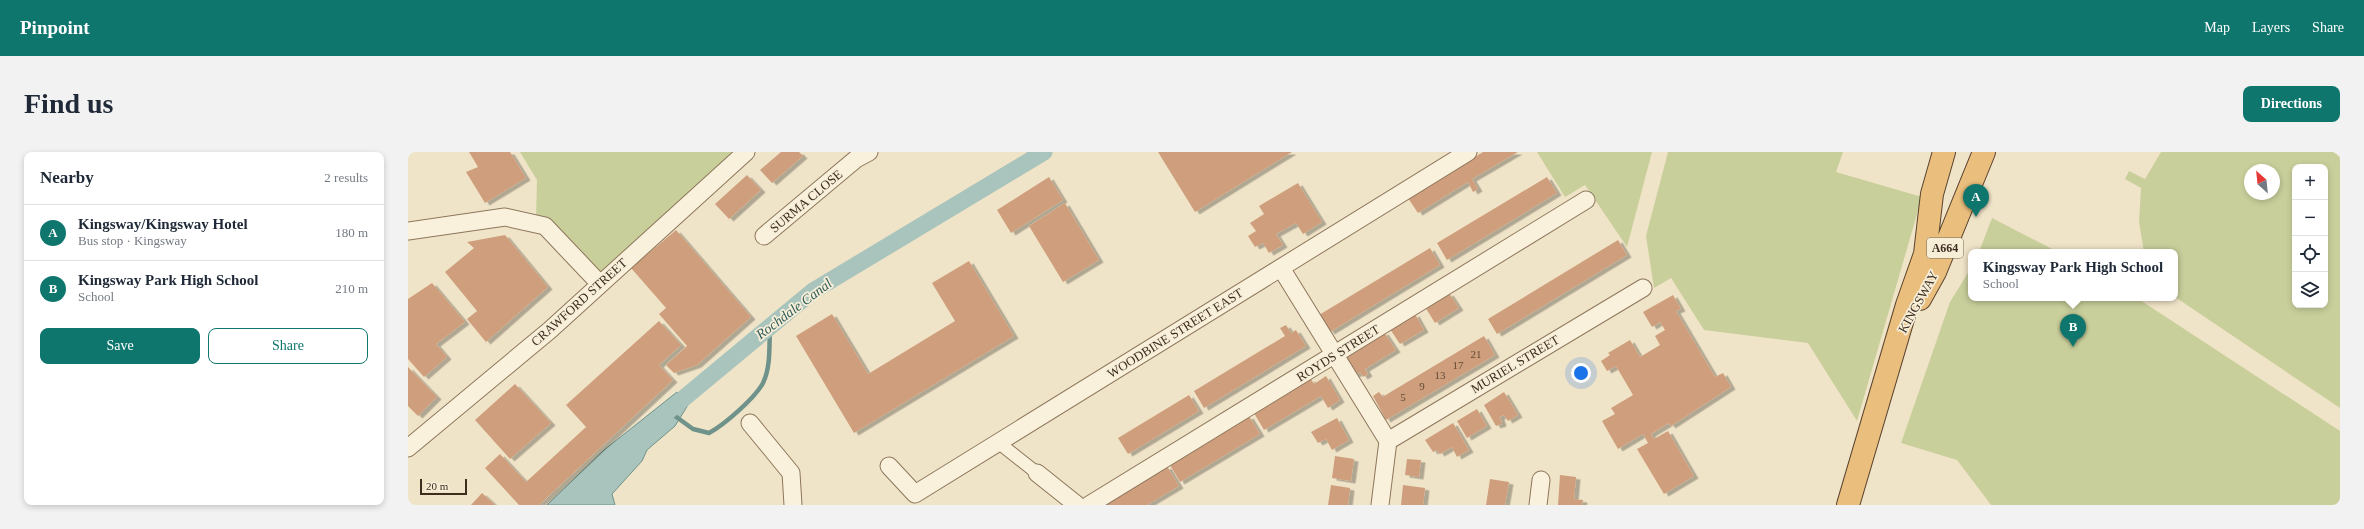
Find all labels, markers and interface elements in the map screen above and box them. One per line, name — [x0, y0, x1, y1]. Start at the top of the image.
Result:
text: Pinpoint — [20, 17, 90, 38]
text: Map — [2204, 20, 2230, 35]
text: Layers — [2252, 20, 2290, 35]
text: Share — [2312, 20, 2344, 35]
button: Directions — [2243, 86, 2340, 122]
text: Find us — [24, 88, 114, 119]
north arrow — [2244, 164, 2280, 200]
map controls — [2292, 164, 2328, 308]
button: + — [2292, 164, 2328, 200]
street label: SURMA CLOSE — [767, 166, 845, 236]
text: Nearby — [40, 168, 94, 187]
text: 2 results — [324, 170, 368, 185]
pin: A — [1963, 184, 1989, 217]
button: − — [2292, 200, 2328, 236]
text: Kingsway/Kingsway Hotel — [78, 216, 248, 232]
text: A — [48, 225, 58, 240]
text: 180 m — [335, 225, 368, 240]
text: Bus stop · Kingsway — [78, 233, 187, 248]
button: locate — [2292, 236, 2328, 272]
road number: A664 — [1927, 238, 1963, 258]
popup — [1968, 249, 2178, 301]
street label: CRAWFORD STREET — [528, 255, 630, 349]
text: Kingsway Park High School — [1983, 259, 2163, 275]
street label: KINGSWAY — [1895, 268, 1941, 335]
text: Kingsway Park High School — [78, 272, 258, 288]
button: layers — [2292, 272, 2328, 308]
water label: Rochdale Canal — [753, 276, 835, 343]
text: School — [1983, 276, 2019, 291]
text: B — [49, 281, 57, 296]
text: 210 m — [335, 281, 368, 296]
street label: WOODBINE STREET EAST — [1104, 285, 1246, 381]
text: School — [78, 289, 114, 304]
pin: B — [2060, 314, 2086, 347]
street label: ROYDS STREET — [1294, 321, 1382, 385]
button: Save — [40, 328, 200, 364]
button: Share — [208, 328, 368, 364]
street label: MURIEL STREET — [1468, 332, 1562, 396]
house number: 21 — [1471, 348, 1482, 360]
house number: 17 — [1453, 359, 1464, 371]
your location — [1571, 363, 1591, 383]
house number: 13 — [1435, 369, 1446, 381]
house number: 9 — [1419, 380, 1425, 392]
house number: 5 — [1400, 391, 1406, 403]
scale bar — [420, 477, 467, 496]
text: 20 m — [426, 480, 448, 492]

